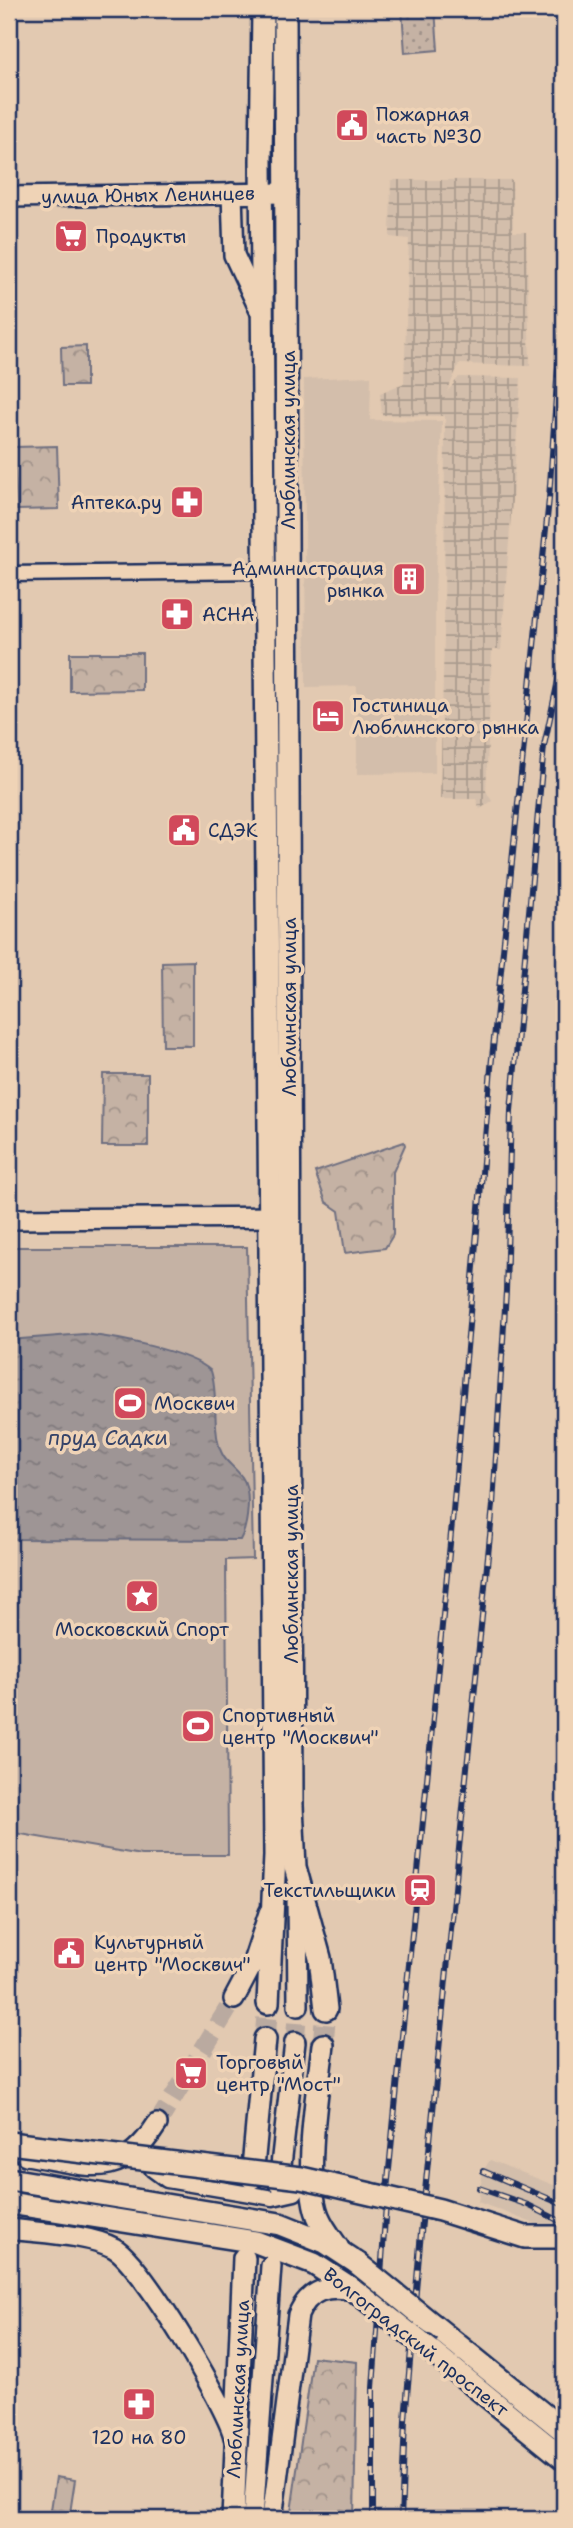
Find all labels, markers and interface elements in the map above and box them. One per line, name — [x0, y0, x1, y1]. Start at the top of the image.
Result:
place label: Пожарная часть №30 — [376, 102, 482, 149]
public building icon: Пожарная часть №30 — [333, 106, 371, 144]
street label: улица Юных Ленинцев — [41, 181, 255, 209]
supermarket icon: Продукты — [52, 217, 90, 255]
place label: Продукты — [96, 224, 186, 249]
street label: Люблинская улица — [276, 350, 301, 530]
pharmacy icon: Аптека.ру — [168, 483, 206, 521]
place label: Аптека.ру — [71, 490, 162, 515]
place label: Администрация рынка — [232, 556, 384, 603]
building icon: Администрация рынка — [390, 560, 428, 598]
pharmacy icon: АСНА — [158, 595, 196, 633]
place label: АСНА — [202, 602, 255, 627]
place label: Гостиница Люблинского рынка — [352, 693, 539, 740]
hotel icon: Гостиница Люблинского рынка — [309, 697, 347, 735]
public building icon: СДЭК — [165, 811, 203, 849]
place label: СДЭК — [208, 818, 258, 843]
street label: Люблинская улица — [277, 917, 302, 1097]
sports icon: Москвич — [111, 1384, 149, 1422]
place label: Москвич — [154, 1391, 235, 1416]
water label: пруд Садки — [48, 1424, 168, 1452]
street label: Люблинская улица — [279, 1484, 304, 1664]
place icon: Московский Спорт — [123, 1577, 161, 1615]
place label: Московский Спорт — [55, 1617, 229, 1642]
place label: Спортивный центр "Москвич" — [222, 1703, 379, 1750]
sports icon: Спортивный центр "Москвич" — [179, 1707, 217, 1745]
station icon: Текстильщики — [401, 1871, 439, 1909]
place label: Текстильщики — [264, 1878, 396, 1903]
place label: Культурный центр "Москвич" — [94, 1930, 251, 1977]
public building icon: Культурный центр "Москвич" — [50, 1934, 88, 1972]
place label: Торговый центр "Мост" — [216, 2050, 341, 2097]
supermarket icon: Торговый центр "Мост" — [172, 2054, 210, 2092]
street label: Волгоградский проспект — [318, 2262, 514, 2422]
street label: Люблинская улица — [221, 2299, 255, 2479]
pharmacy icon: 120 на 80 — [120, 2385, 158, 2423]
place label: 120 на 80 — [91, 2425, 187, 2450]

